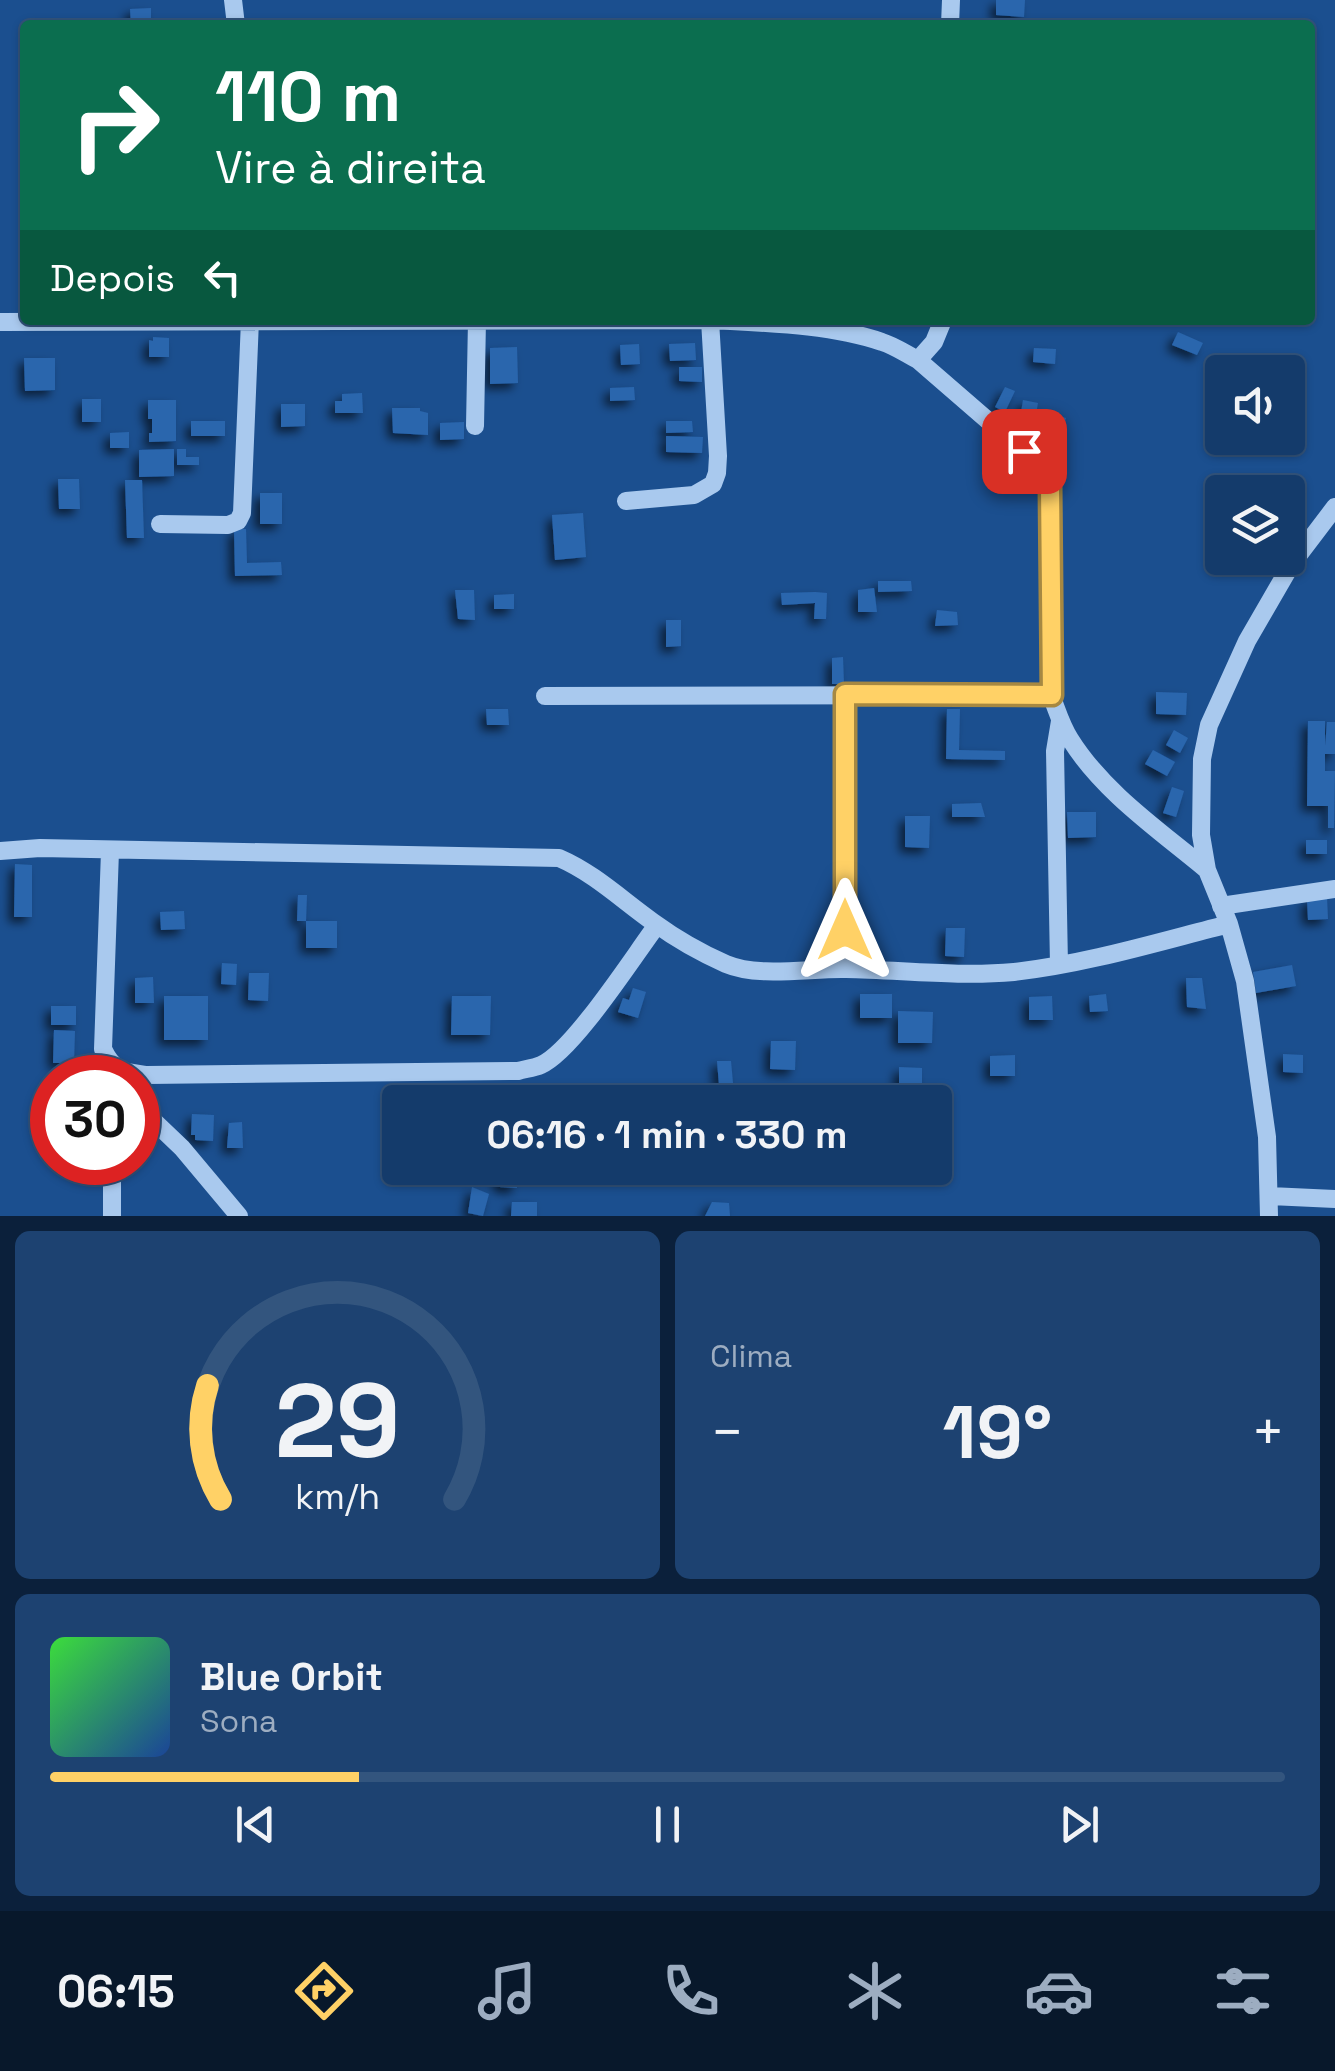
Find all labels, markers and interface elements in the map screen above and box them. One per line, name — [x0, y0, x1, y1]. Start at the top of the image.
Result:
text: 110 m — [215, 52, 401, 141]
icon: right — [50, 60, 180, 190]
text: Vire à direita — [215, 139, 486, 196]
icon: left — [195, 250, 250, 305]
text: Depois — [50, 254, 175, 302]
map controls — [1205, 355, 1305, 575]
button: sound — [1205, 355, 1305, 455]
pin — [982, 409, 1067, 494]
icon: arrive — [997, 424, 1052, 479]
button: layers — [1205, 475, 1305, 575]
position arrow — [793, 878, 897, 982]
speed limit sign: 30 — [30, 1055, 160, 1185]
text: 06:16 · 1 min · 330 m — [486, 1111, 848, 1159]
text: Clima — [710, 1336, 792, 1376]
text: 29 — [275, 1355, 400, 1487]
text: 19° — [943, 1384, 1052, 1480]
text: − — [710, 1397, 744, 1467]
text: + — [1251, 1397, 1285, 1467]
text: km/h — [295, 1474, 380, 1519]
text: Blue Orbit — [200, 1653, 383, 1701]
text: Sona — [200, 1701, 277, 1741]
icon: previous — [228, 1797, 283, 1852]
icon: pause — [640, 1797, 695, 1852]
icon: next — [1052, 1797, 1107, 1852]
icon: directions — [289, 1956, 359, 2026]
icon: music — [472, 1956, 542, 2026]
icon: phone — [656, 1956, 726, 2026]
icon: climate — [840, 1956, 910, 2026]
icon: car — [1024, 1956, 1094, 2026]
icon: filters — [1208, 1956, 1278, 2026]
text: 06:15 — [57, 1963, 175, 2020]

